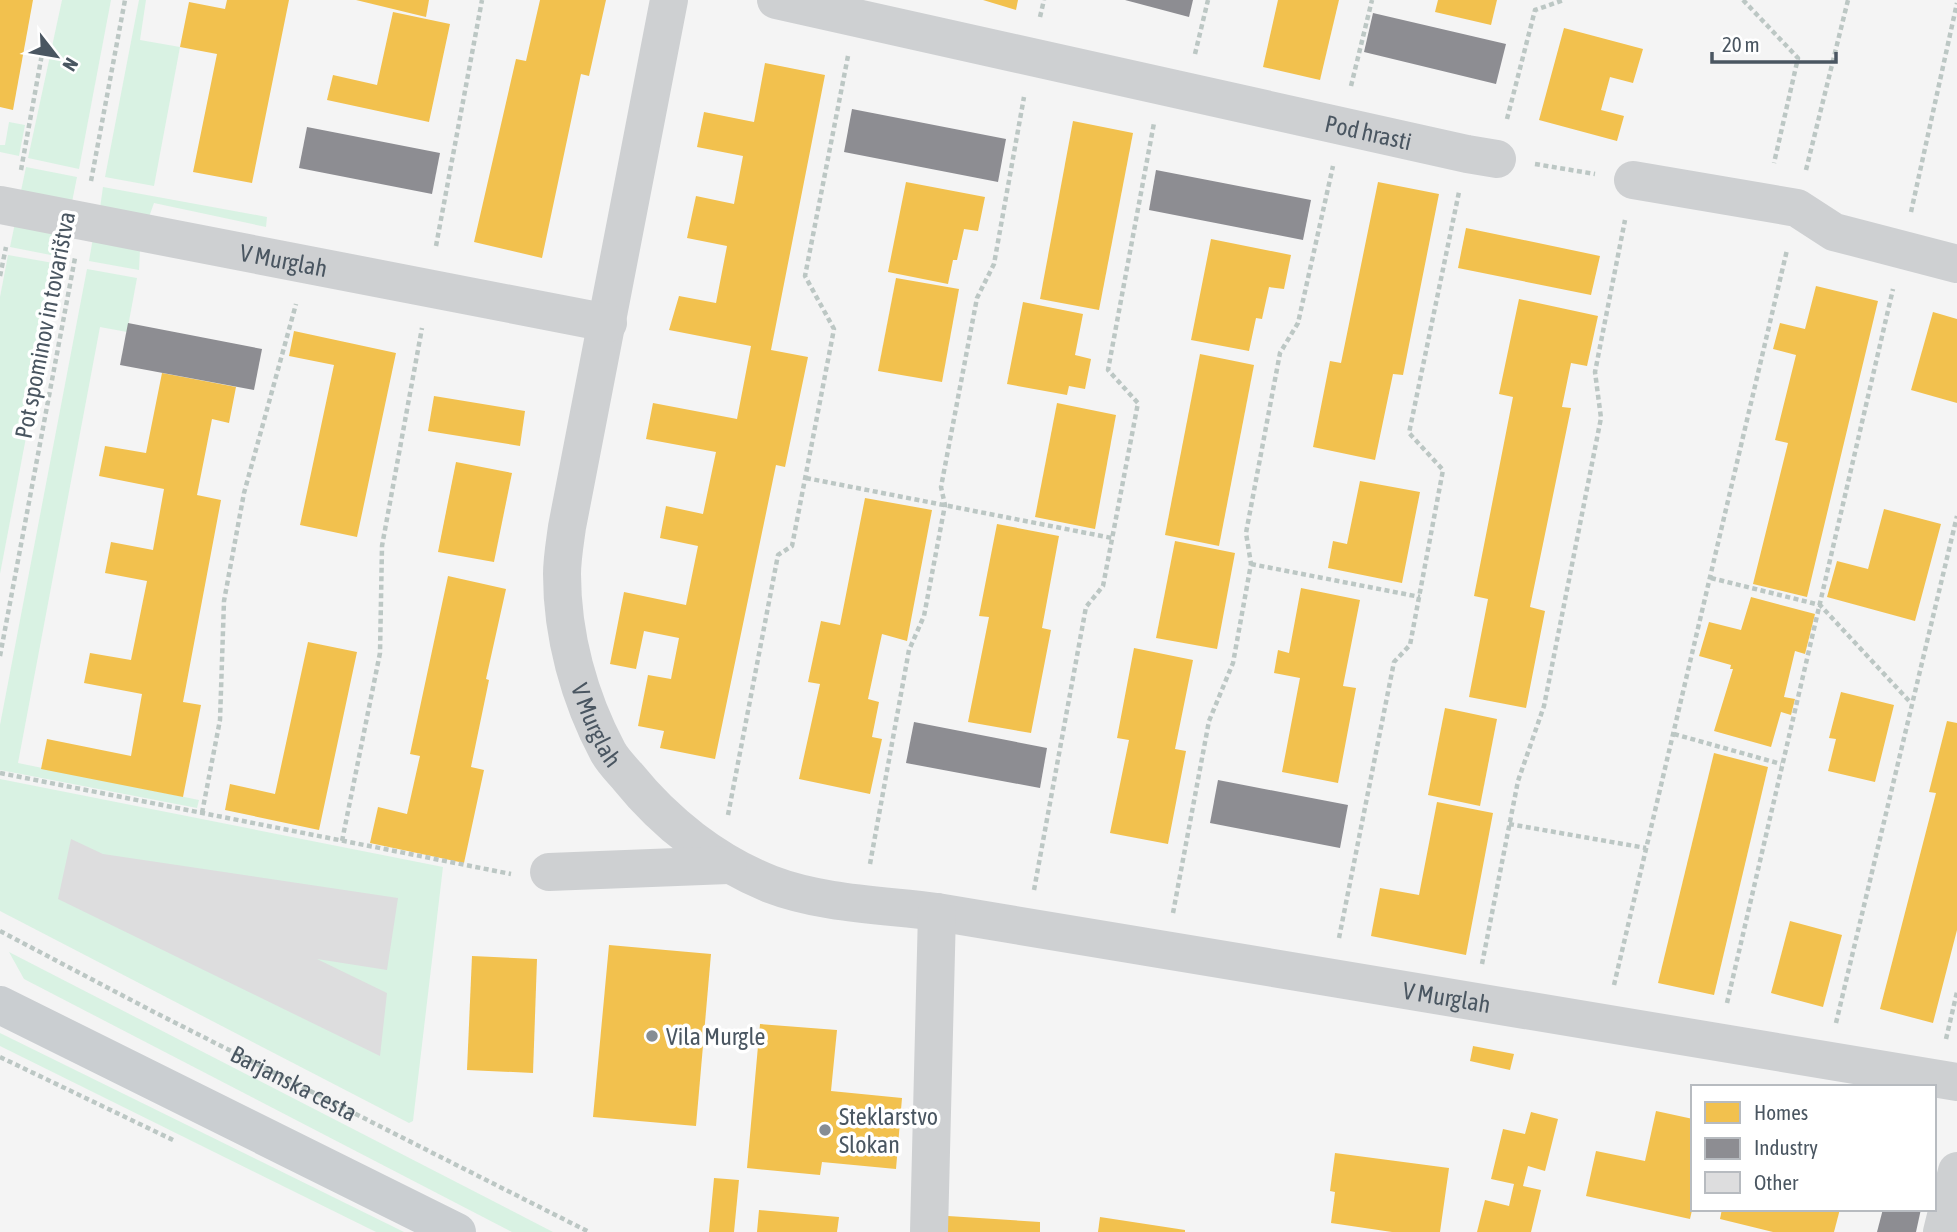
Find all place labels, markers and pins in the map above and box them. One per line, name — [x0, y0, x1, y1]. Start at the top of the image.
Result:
place label: Vila Murgle — [666, 1023, 765, 1050]
marker: Vila Murgle — [644, 1028, 660, 1044]
place label: Steklarstvo Slokan — [839, 1103, 938, 1158]
marker: Steklarstvo Slokan — [817, 1122, 833, 1138]

